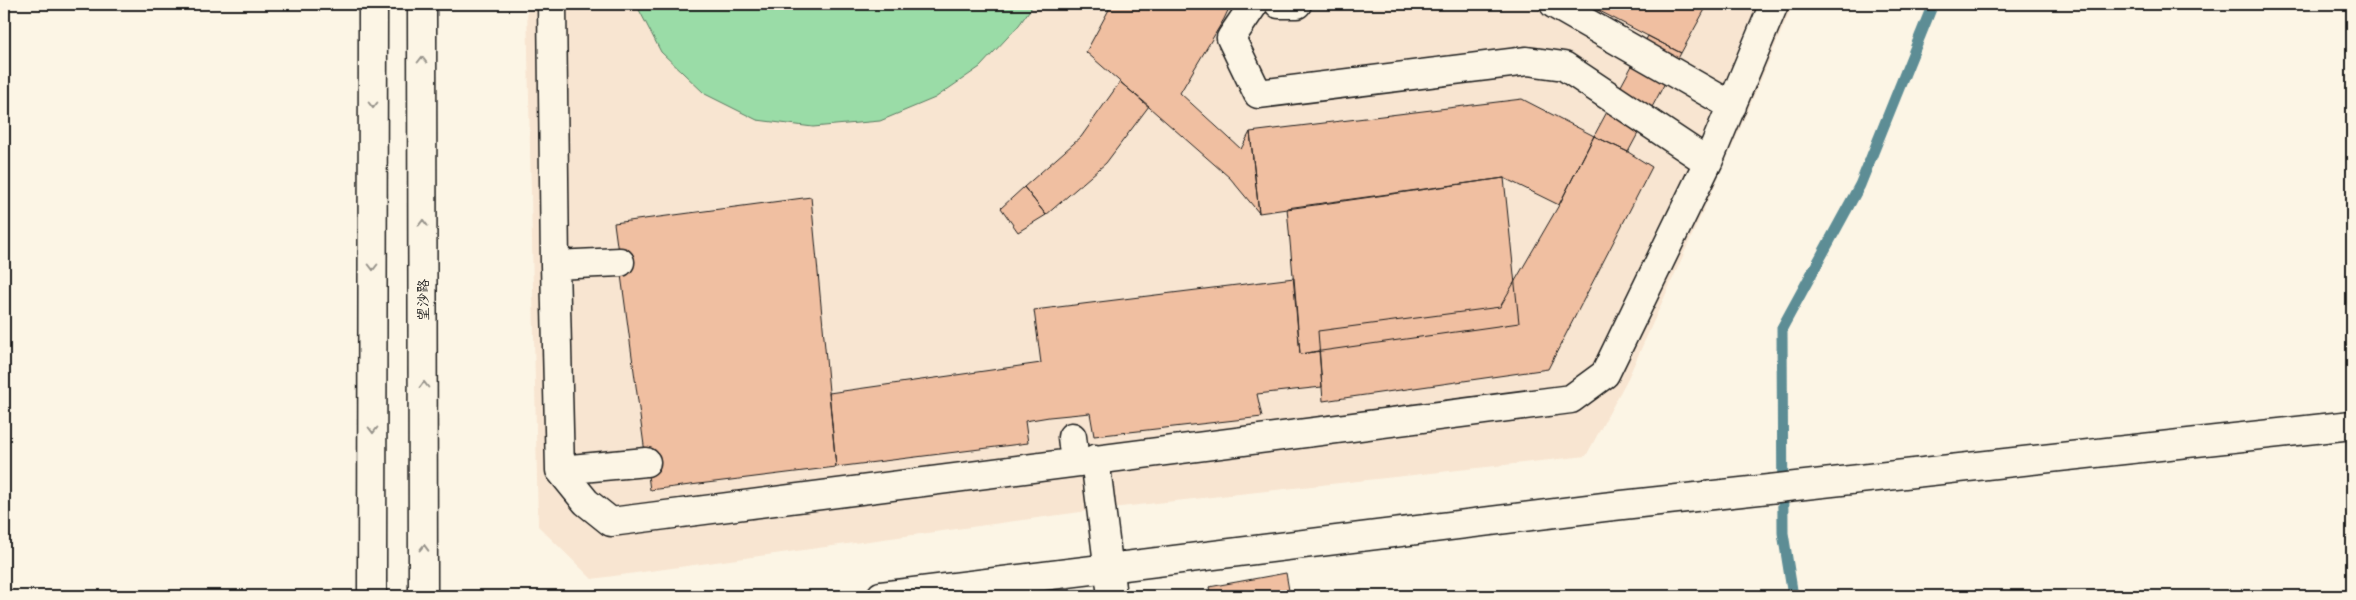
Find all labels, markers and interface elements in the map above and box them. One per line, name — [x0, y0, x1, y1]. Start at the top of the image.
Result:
one-way arrow — [417, 56, 427, 64]
one-way arrow — [368, 102, 378, 109]
one-way arrow — [418, 218, 428, 226]
one-way arrow — [368, 264, 378, 272]
street label: 望沙路 — [414, 279, 432, 321]
one-way arrow — [419, 381, 429, 388]
one-way arrow — [368, 426, 378, 434]
one-way arrow — [419, 543, 429, 551]

